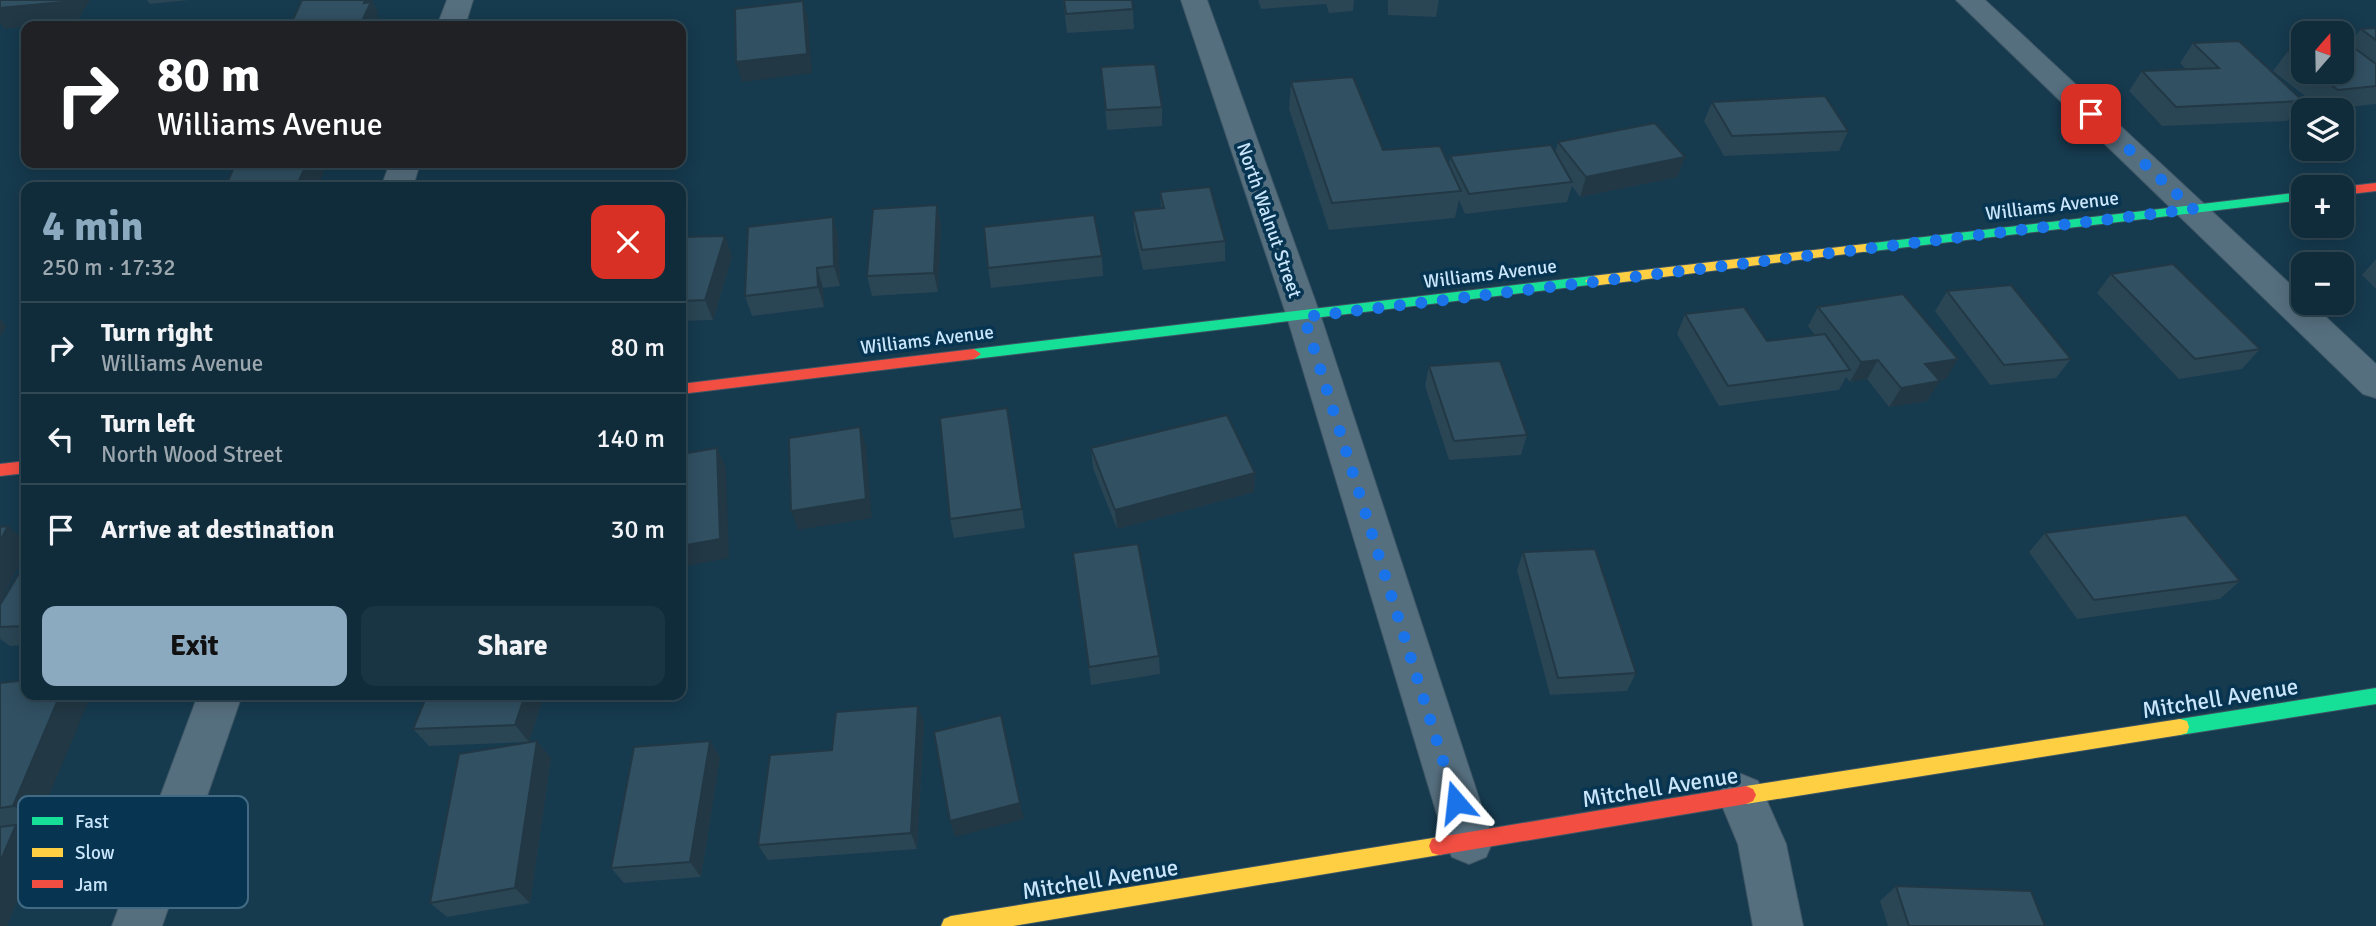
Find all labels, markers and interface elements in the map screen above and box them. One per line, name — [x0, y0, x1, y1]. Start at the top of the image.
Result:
north arrow — [2291, 21, 2354, 84]
map controls — [2291, 21, 2354, 315]
text: 80 m — [157, 45, 260, 105]
icon: right — [42, 49, 133, 140]
pin — [2061, 84, 2121, 144]
icon: arrive — [2072, 95, 2110, 133]
button: layers — [2291, 98, 2354, 161]
text: Williams Avenue — [157, 105, 383, 144]
street label: North Walnut Street — [1231, 139, 1307, 302]
button: + — [2291, 175, 2354, 238]
street label: Williams Avenue — [1984, 186, 2120, 226]
text: 4 min — [42, 201, 143, 252]
button: close — [591, 205, 665, 279]
button: − — [2291, 252, 2354, 315]
text: 250 m · 17:32 — [42, 253, 176, 282]
street label: Williams Avenue — [1422, 254, 1558, 294]
text: Turn right — [101, 317, 213, 349]
street label: Williams Avenue — [859, 320, 995, 360]
icon: right — [42, 329, 80, 367]
text: 80 m — [610, 332, 665, 364]
text: Williams Avenue — [101, 349, 263, 378]
text: Turn left — [101, 408, 195, 440]
icon: left — [42, 420, 80, 458]
text: 140 m — [596, 423, 665, 455]
text: North Wood Street — [101, 440, 283, 469]
icon: arrive — [42, 511, 80, 549]
text: Arrive at destination — [101, 514, 334, 546]
text: 30 m — [610, 514, 665, 546]
button: Exit — [42, 606, 347, 686]
button: Share — [361, 606, 665, 686]
street label: Mitchell Avenue — [2140, 672, 2300, 725]
street label: Mitchell Avenue — [1580, 761, 1740, 814]
position arrow — [1419, 765, 1493, 839]
legend — [18, 796, 248, 908]
text: Fast — [75, 810, 109, 834]
text: Slow — [75, 841, 115, 865]
street label: Mitchell Avenue — [1020, 853, 1180, 906]
text: Jam — [75, 873, 108, 897]

